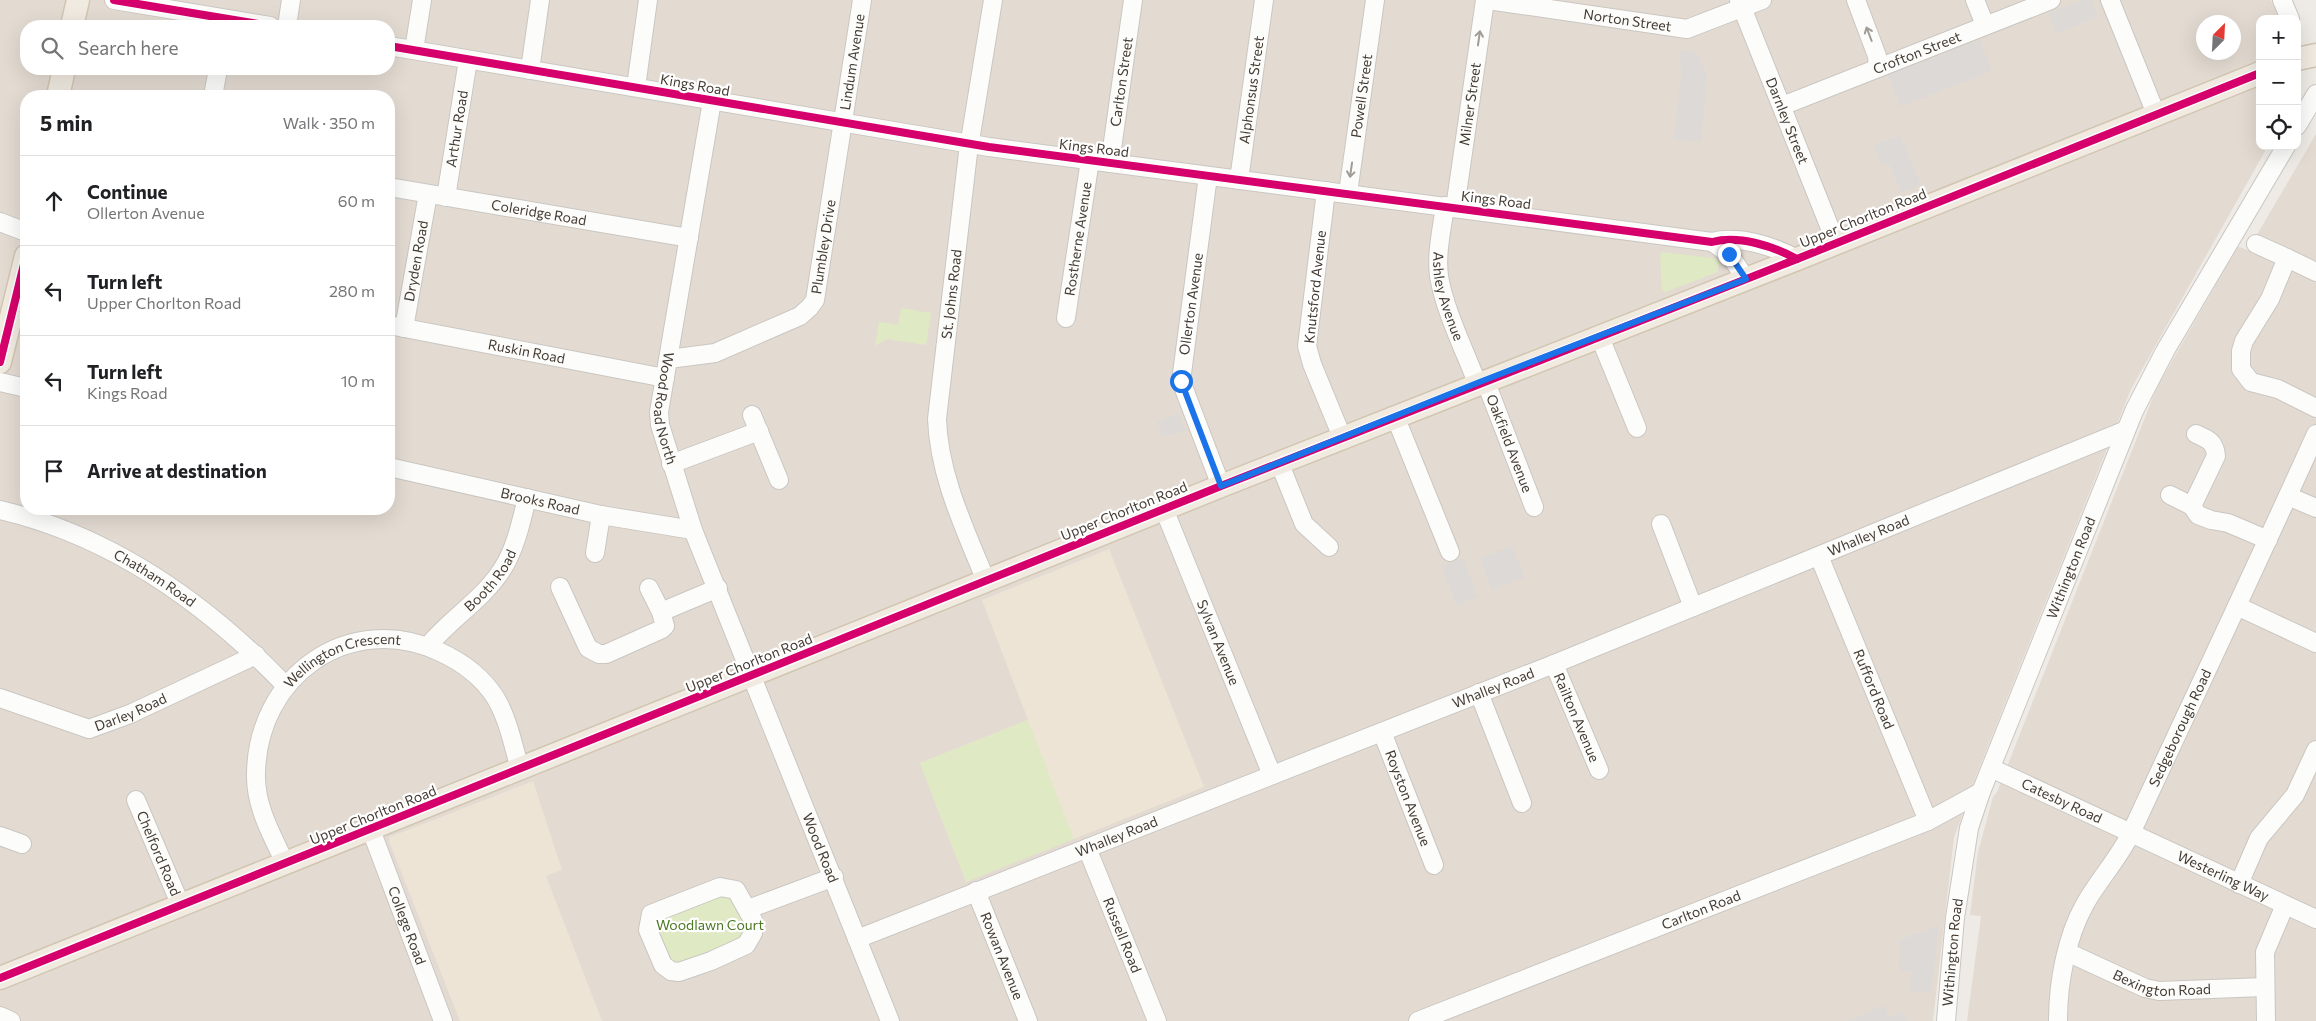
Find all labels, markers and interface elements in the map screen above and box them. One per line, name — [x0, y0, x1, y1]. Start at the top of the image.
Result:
street label: Norton Street — [1582, 5, 1673, 35]
street label: Lindum Avenue — [836, 13, 868, 111]
north arrow — [2196, 15, 2241, 60]
map controls — [2256, 15, 2301, 150]
button: + — [2256, 15, 2301, 60]
search box — [20, 20, 395, 75]
one-way arrow — [1864, 26, 1873, 42]
street label: Crofton Street — [1870, 27, 1963, 77]
one-way arrow — [1475, 30, 1485, 46]
icon: search — [38, 34, 66, 62]
street label: Alphonsus Street — [1235, 34, 1267, 145]
text: Search here — [78, 36, 178, 59]
street label: Carlton Street — [1106, 36, 1136, 128]
street label: Powell Street — [1347, 53, 1375, 139]
button: − — [2256, 60, 2301, 105]
street label: Milner Street — [1455, 61, 1484, 147]
street label: Kings Road — [659, 70, 731, 99]
street label: Darnley Street — [1763, 75, 1813, 166]
street label: Arthur Road — [442, 89, 471, 169]
button: locate — [2256, 105, 2301, 150]
text: 5 min — [40, 110, 93, 135]
text: Walk · 350 m — [283, 113, 375, 132]
street label: Kings Road — [1058, 135, 1130, 160]
one-way arrow — [1346, 161, 1356, 177]
text: Continue — [87, 180, 167, 203]
street label: Rostherne Avenue — [1060, 181, 1095, 297]
street label: Upper Chorlton Road — [1797, 184, 1929, 251]
icon: ahead — [40, 187, 68, 215]
street label: Kings Road — [1460, 187, 1532, 212]
text: 60 m — [338, 191, 375, 210]
street label: Coleridge Road — [490, 196, 588, 228]
street label: Plumbley Drive — [807, 198, 839, 295]
text: Ollerton Avenue — [87, 203, 205, 222]
street label: Dryden Road — [400, 219, 431, 303]
street label: Knutsford Avenue — [1300, 230, 1329, 344]
route end — [1718, 243, 1741, 266]
street label: St. Johns Road — [937, 248, 965, 340]
street label: Ashley Avenue — [1430, 251, 1468, 343]
street label: Ollerton Avenue — [1175, 252, 1206, 356]
text: Turn left — [87, 270, 162, 293]
icon: left — [40, 277, 68, 305]
text: 280 m — [329, 281, 375, 300]
text: Upper Chorlton Road — [87, 293, 241, 312]
street label: Ruskin Road — [487, 335, 567, 367]
street label: Wood Road North — [651, 351, 681, 466]
text: Turn left — [87, 360, 162, 383]
icon: left — [40, 367, 68, 395]
route start — [1170, 370, 1193, 393]
text: 10 m — [341, 371, 375, 390]
text: Kings Road — [87, 383, 167, 402]
street label: Oakfield Avenue — [1483, 392, 1537, 495]
icon: arrive — [40, 457, 68, 485]
text: Arrive at destination — [87, 459, 267, 482]
street label: Upper Chorlton Road — [1058, 477, 1190, 544]
street label: Brooks Road — [499, 484, 581, 518]
street label: Whalley Road — [1825, 511, 1912, 559]
street label: Withington Road — [2042, 514, 2099, 621]
street label: Chatham Road — [111, 545, 199, 610]
street label: Booth Road — [460, 547, 519, 615]
street label: Sylvan Avenue — [1194, 597, 1244, 687]
street label: Upper Chorlton Road — [683, 629, 815, 696]
street label: Wellington Crescent — [280, 630, 402, 691]
street label: Rufford Road — [1850, 647, 1898, 731]
street label: Whalley Road — [1450, 664, 1537, 711]
street label: Sedgeborough Road — [2145, 666, 2214, 789]
street label: Railton Avenue — [1551, 670, 1604, 764]
street label: Darley Road — [92, 689, 169, 734]
street label: Royston Avenue — [1382, 747, 1435, 849]
street label: Catesby Road — [2019, 774, 2105, 826]
street label: Upper Chorlton Road — [307, 781, 439, 848]
street label: Chelford Road — [134, 808, 185, 898]
street label: Wood Road — [799, 810, 843, 885]
street label: Whalley Road — [1073, 812, 1160, 860]
street label: Westerling Way — [2175, 847, 2272, 904]
street label: College Road — [385, 884, 430, 967]
street label: Carlton Road — [1659, 886, 1743, 933]
street label: Russell Road — [1100, 895, 1146, 975]
street label: Withington Road — [1938, 897, 1966, 1007]
street label: Rowan Avenue — [977, 910, 1028, 1002]
park label: Woodlawn Court — [656, 916, 764, 933]
street label: Bexington Road — [2111, 965, 2211, 999]

